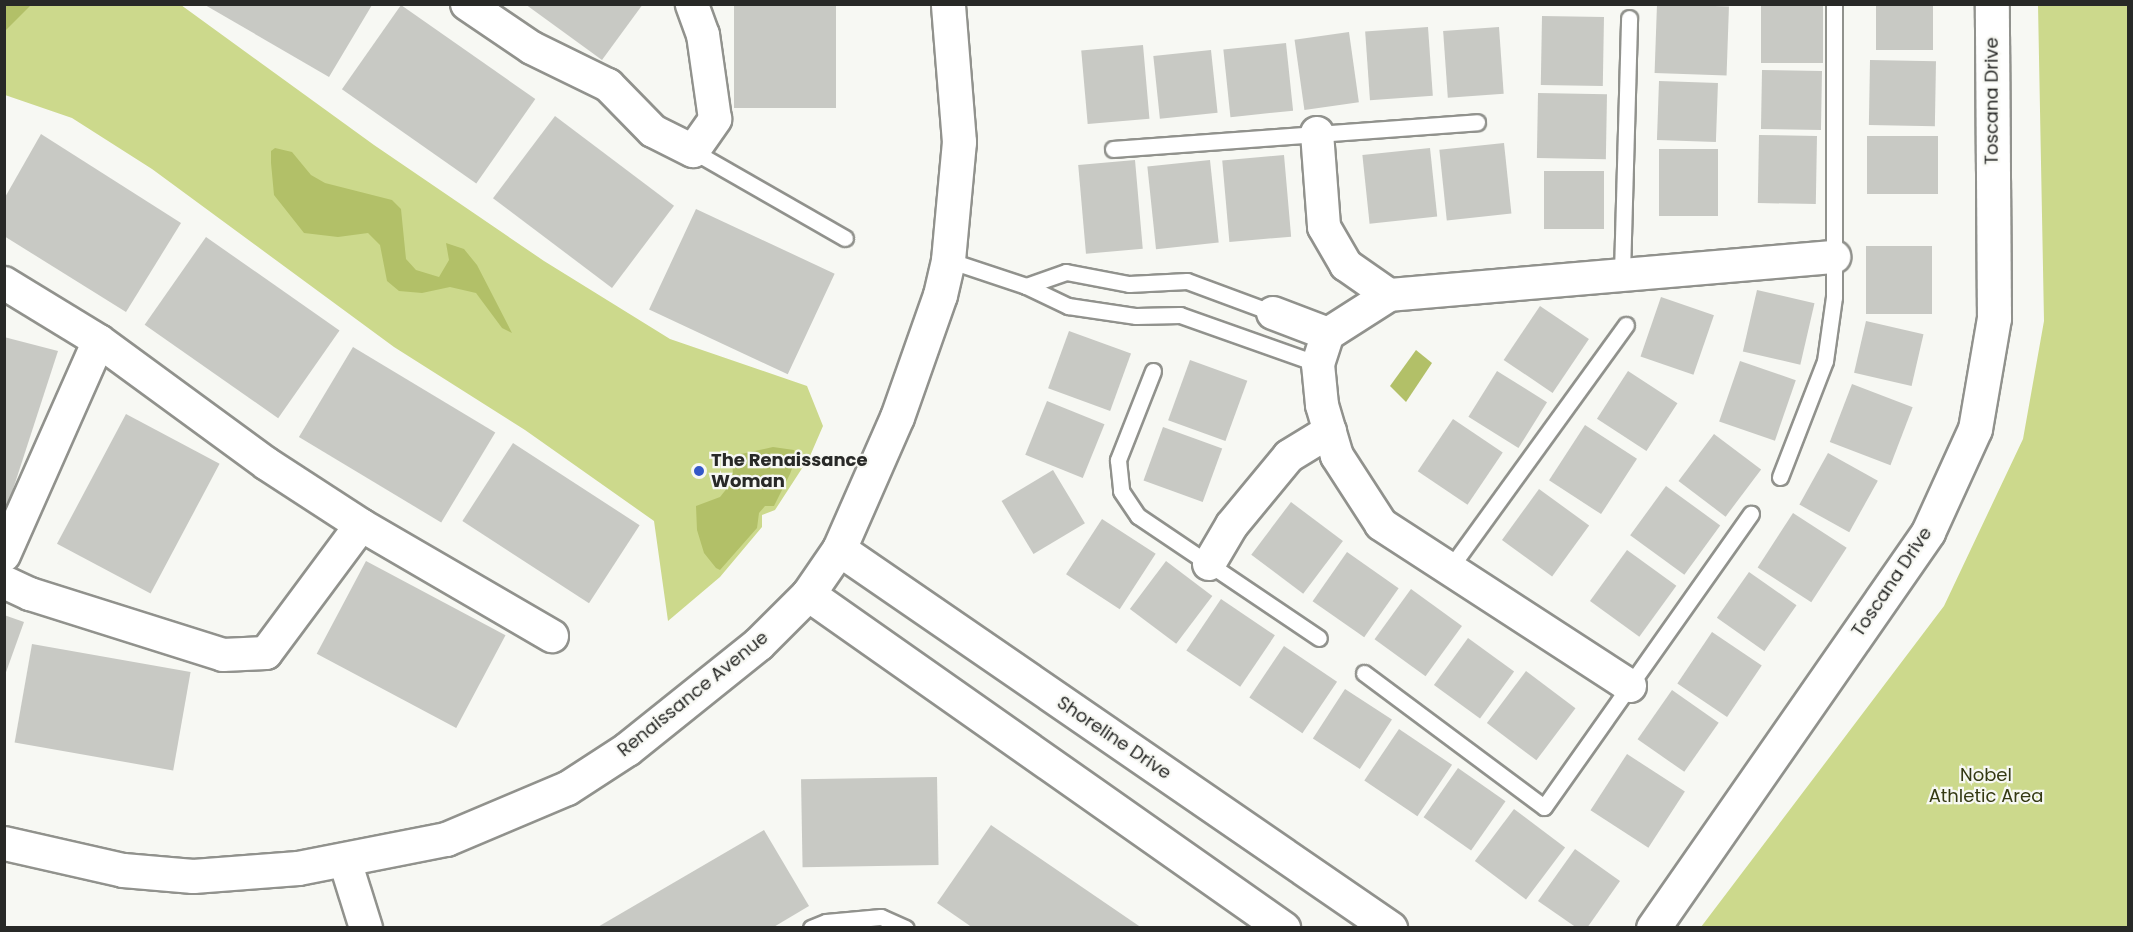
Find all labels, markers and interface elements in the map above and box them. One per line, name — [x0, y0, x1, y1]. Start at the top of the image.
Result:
street label: Toscana Drive — [1981, 37, 2003, 165]
place label: The Renaissance Woman — [711, 450, 868, 492]
marker: The Renaissance Woman — [692, 464, 706, 478]
street label: Toscana Drive — [1847, 523, 1937, 641]
street label: Renaissance Avenue — [613, 627, 773, 761]
street label: Shoreline Drive — [1053, 692, 1175, 784]
park label: Nobel Athletic Area — [1929, 765, 2043, 808]

